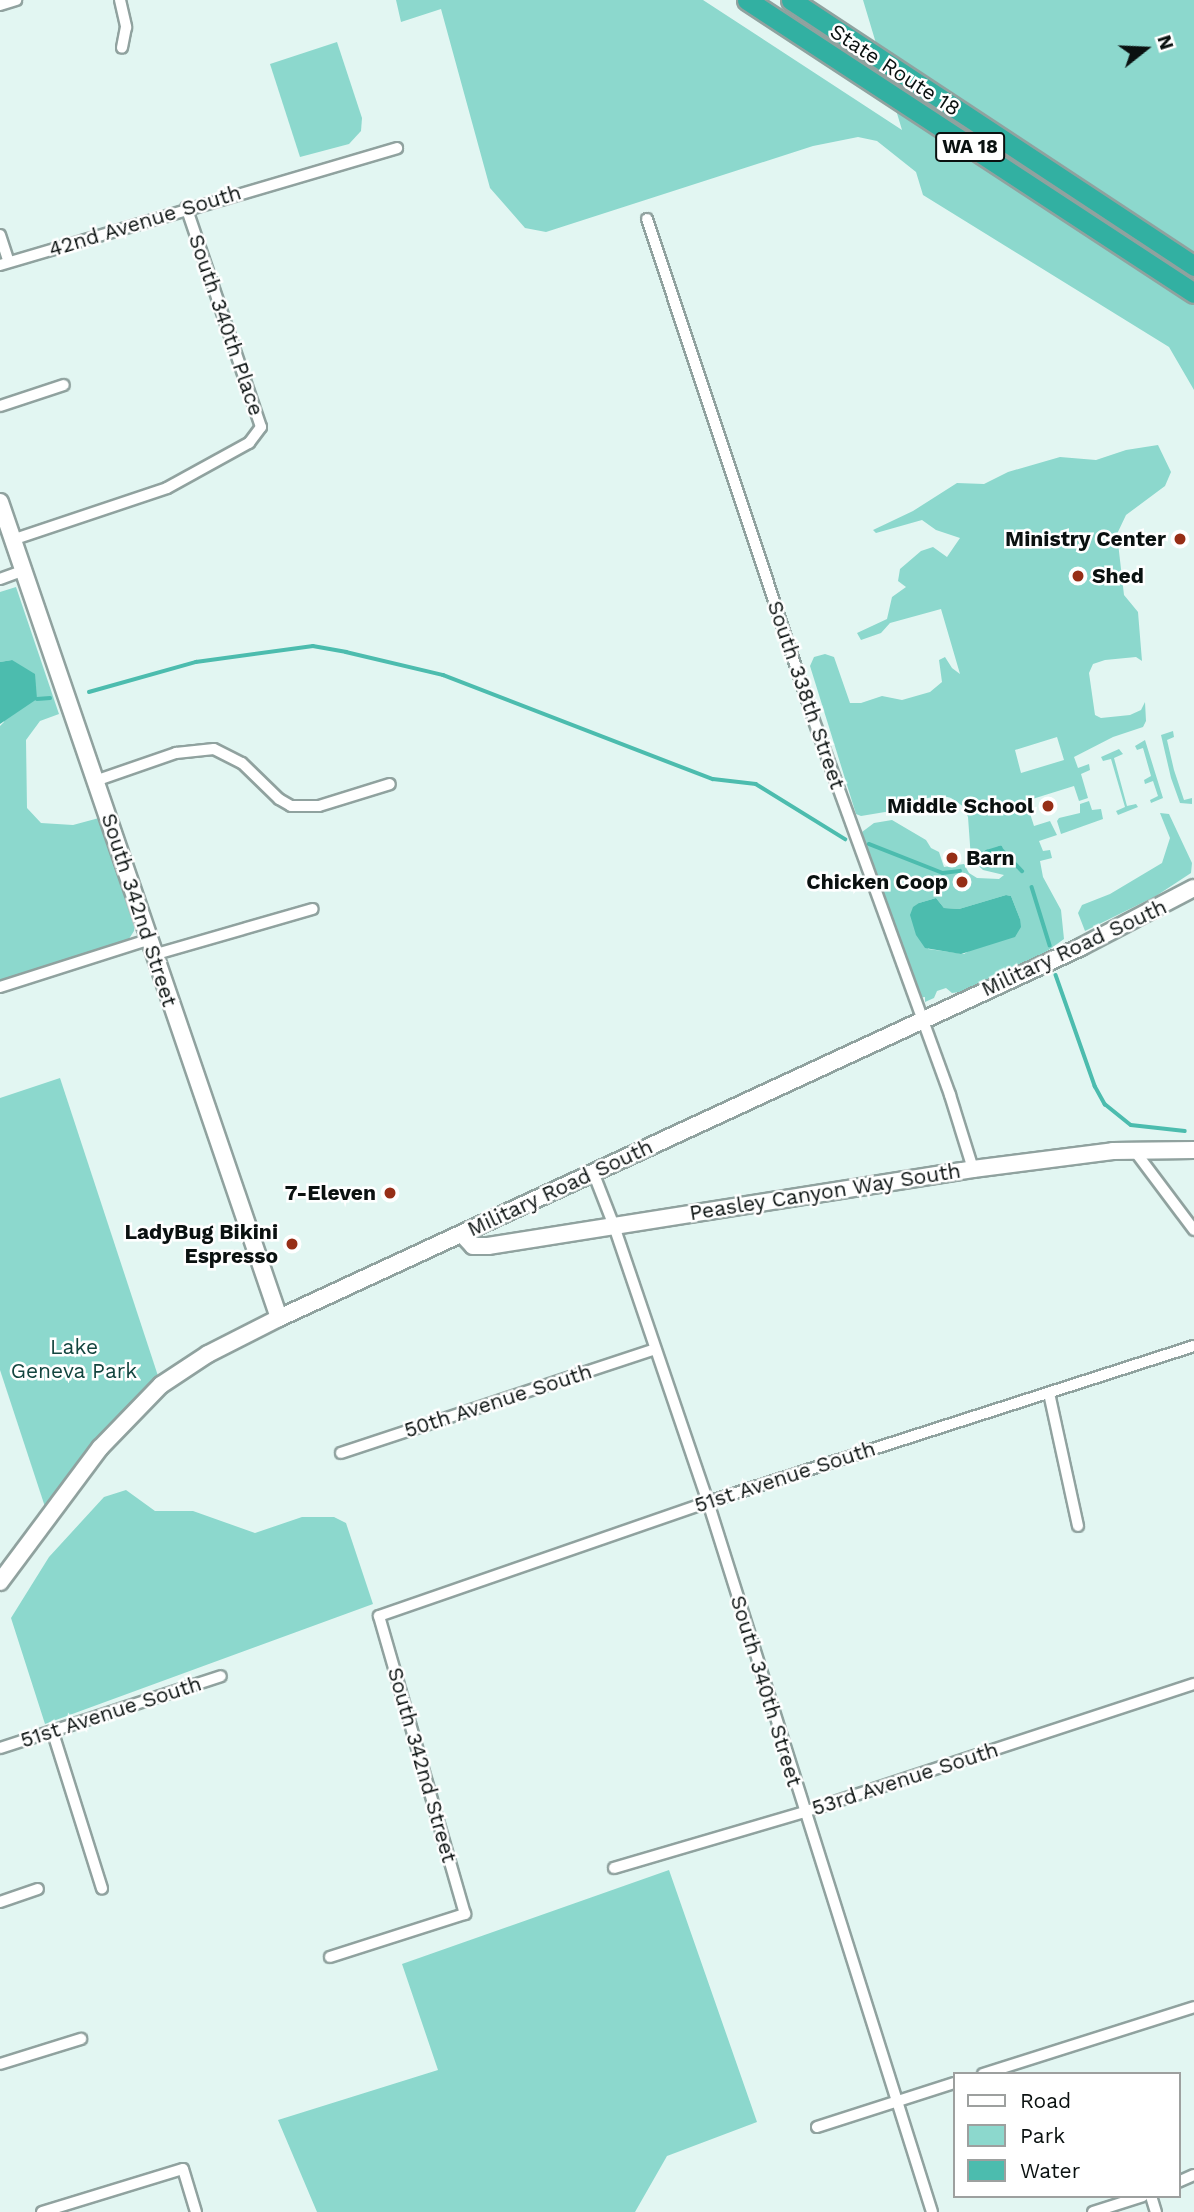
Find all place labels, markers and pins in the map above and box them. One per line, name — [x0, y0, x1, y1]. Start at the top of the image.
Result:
place label: Ministry Center — [1005, 526, 1166, 552]
marker: Ministry Center — [1172, 531, 1188, 547]
place label: Shed — [1092, 563, 1144, 589]
marker: Shed — [1070, 568, 1086, 584]
place label: Middle School — [887, 793, 1034, 819]
marker: Middle School — [1040, 798, 1056, 814]
place label: Barn — [966, 845, 1015, 871]
marker: Barn — [944, 850, 960, 866]
place label: Chicken Coop — [806, 869, 948, 895]
marker: Chicken Coop — [954, 874, 970, 890]
place label: 7-Eleven — [285, 1180, 376, 1206]
marker: 7-Eleven — [382, 1185, 398, 1201]
place label: LadyBug Bikini Espresso — [124, 1219, 278, 1269]
marker: LadyBug Bikini Espresso — [284, 1236, 300, 1252]

